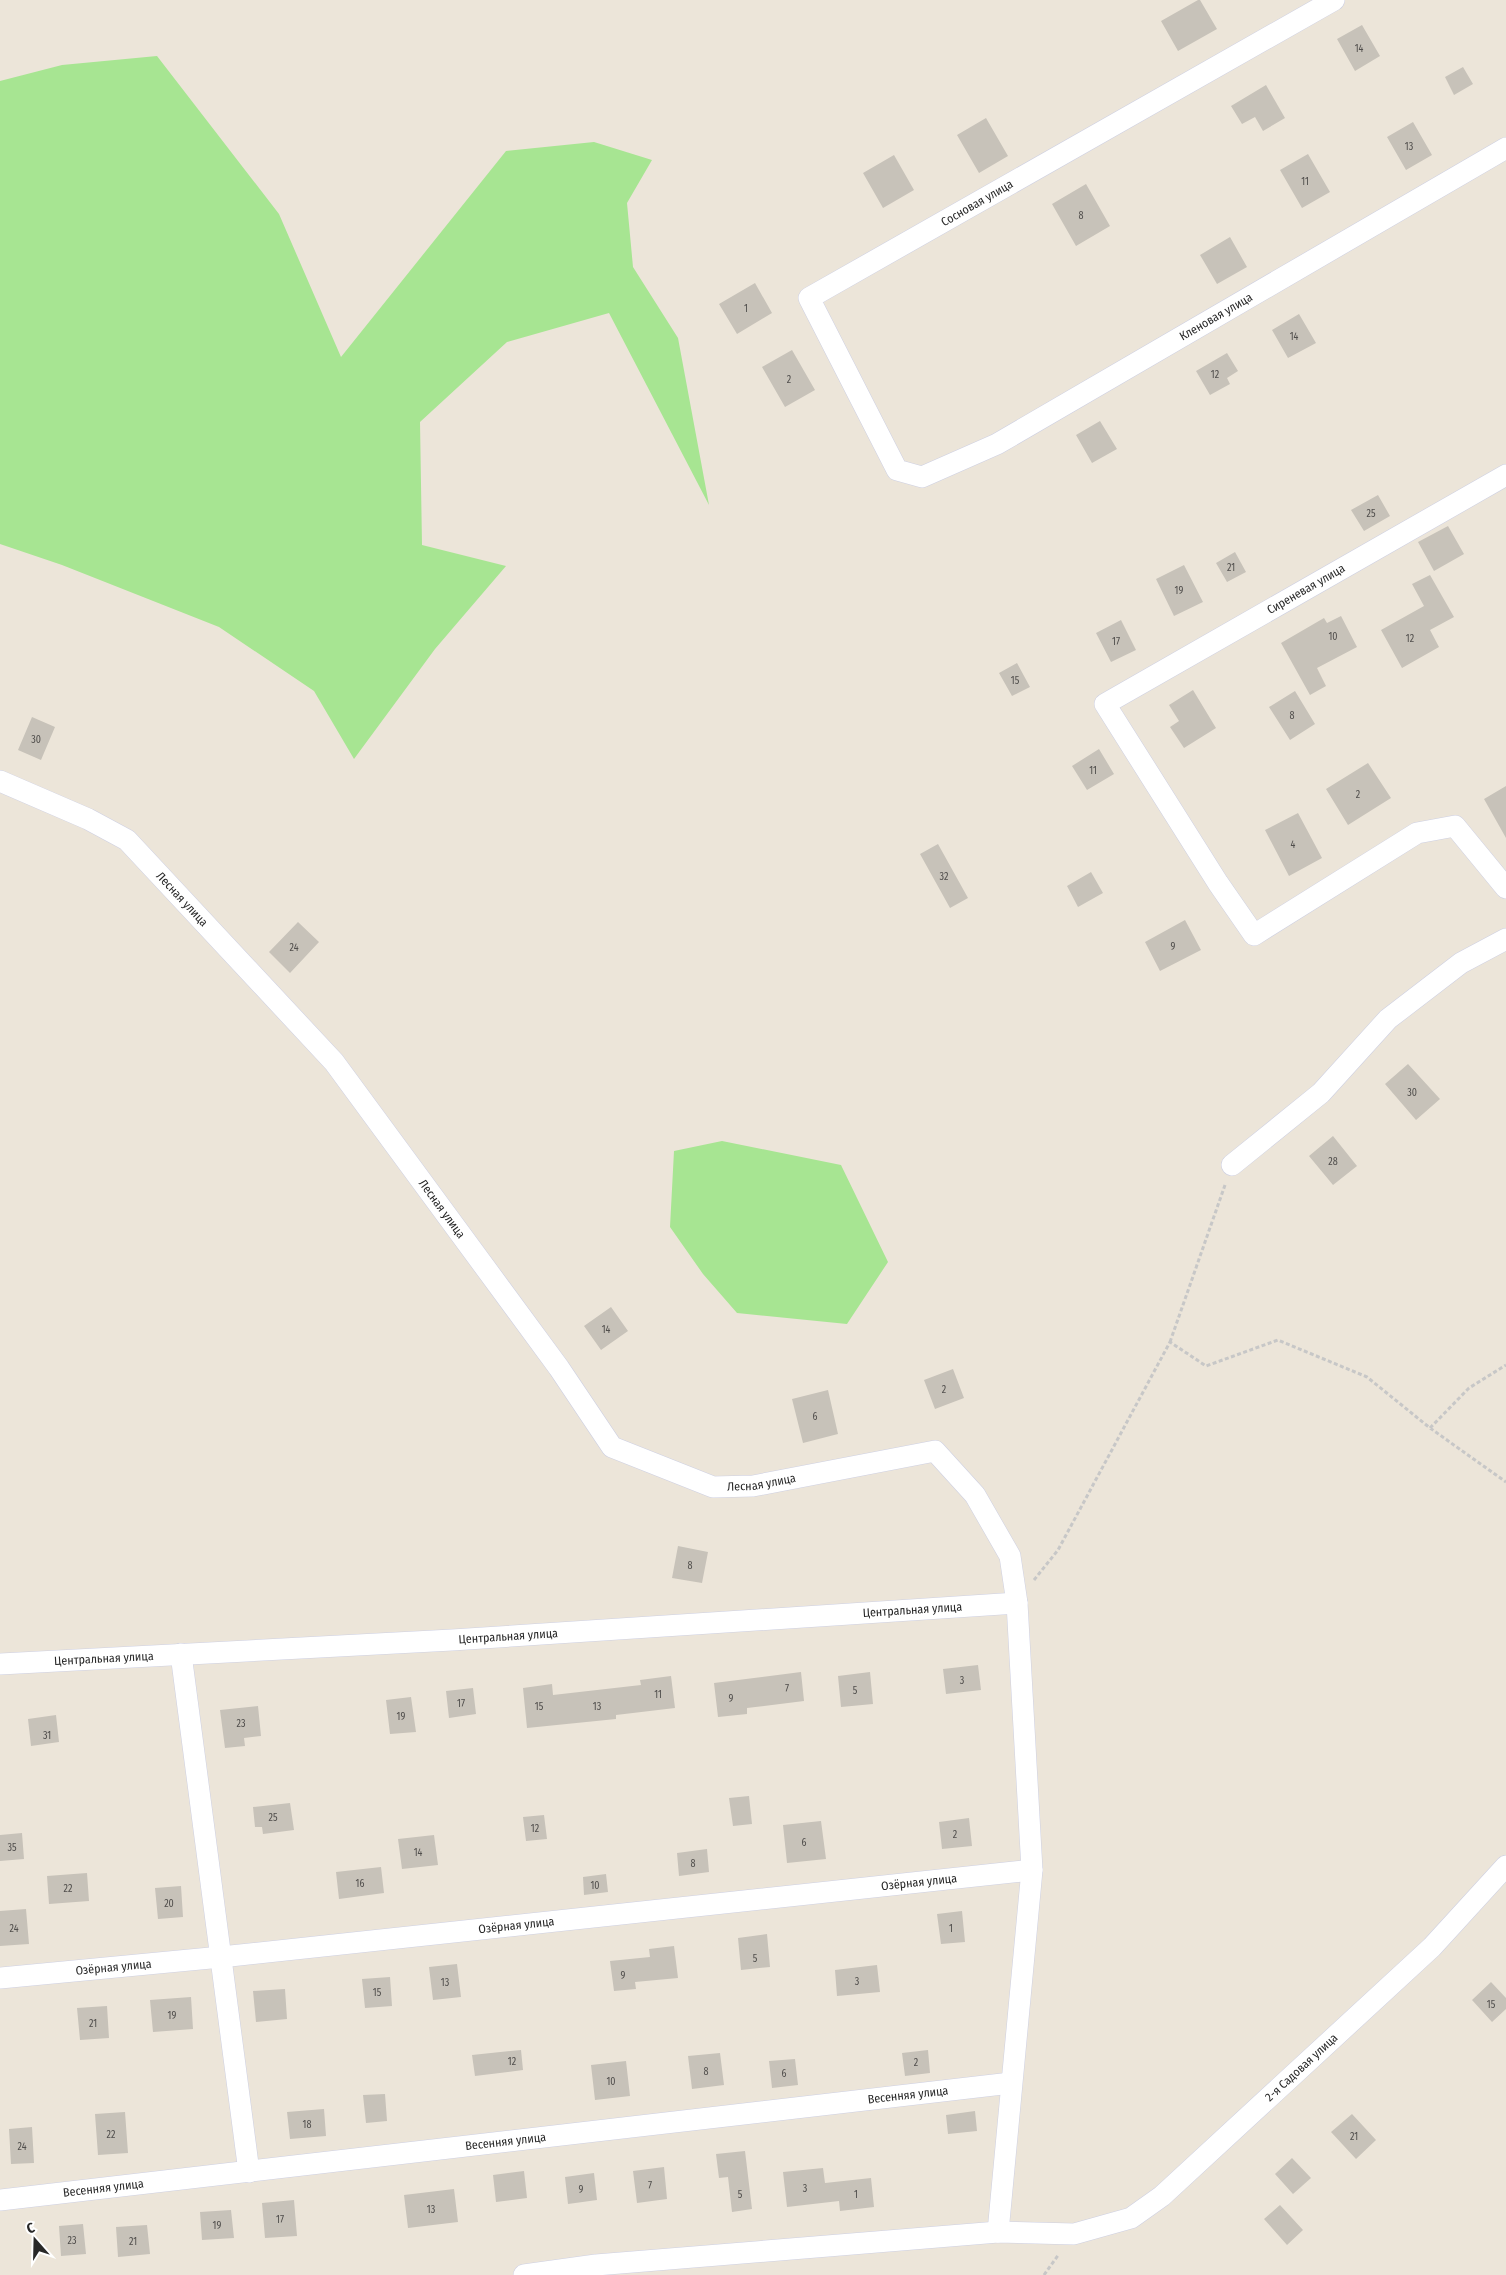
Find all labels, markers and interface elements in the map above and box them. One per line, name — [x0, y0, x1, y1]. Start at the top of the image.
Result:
house number: 14 — [1355, 43, 1364, 55]
house number: 13 — [1405, 141, 1414, 153]
house number: 11 — [1301, 176, 1309, 188]
street label: Сосновая улица — [939, 177, 1016, 229]
house number: 8 — [1079, 210, 1084, 222]
street label: Кленовая улица — [1177, 290, 1255, 343]
house number: 1 — [744, 303, 748, 315]
house number: 14 — [1290, 331, 1299, 343]
house number: 12 — [1211, 369, 1220, 381]
house number: 2 — [787, 374, 792, 386]
house number: 25 — [1367, 508, 1376, 520]
street label: Сиреневая улица — [1265, 561, 1348, 617]
house number: 21 — [1227, 562, 1235, 574]
house number: 19 — [1175, 585, 1184, 597]
house number: 10 — [1328, 631, 1338, 643]
house number: 12 — [1406, 633, 1415, 645]
house number: 17 — [1112, 636, 1120, 648]
house number: 15 — [1011, 675, 1020, 687]
house number: 8 — [1290, 710, 1295, 722]
house number: 30 — [31, 734, 41, 746]
house number: 11 — [1089, 765, 1097, 777]
house number: 2 — [1356, 789, 1361, 801]
house number: 4 — [1291, 839, 1296, 851]
street label: Лесная улица — [153, 869, 211, 929]
house number: 32 — [940, 871, 949, 883]
house number: 9 — [1171, 941, 1176, 953]
house number: 24 — [289, 942, 299, 954]
house number: 30 — [1407, 1087, 1417, 1099]
house number: 28 — [1328, 1156, 1338, 1168]
street label: Лесная улица — [416, 1177, 468, 1241]
house number: 14 — [602, 1324, 611, 1336]
house number: 2 — [942, 1384, 947, 1396]
house number: 6 — [813, 1411, 818, 1423]
street label: Лесная улица — [727, 1471, 797, 1494]
house number: 8 — [688, 1560, 693, 1572]
street label: Центральная улица — [862, 1600, 963, 1620]
street label: Центральная улица — [458, 1626, 558, 1647]
street label: Центральная улица — [54, 1649, 154, 1668]
house number: 3 — [960, 1675, 965, 1687]
house number: 7 — [785, 1683, 789, 1695]
house number: 5 — [853, 1685, 858, 1697]
house number: 11 — [654, 1689, 662, 1701]
house number: 9 — [729, 1693, 734, 1705]
house number: 17 — [457, 1698, 465, 1710]
house number: 15 — [535, 1701, 544, 1713]
house number: 13 — [593, 1701, 602, 1713]
house number: 19 — [397, 1711, 406, 1723]
house number: 23 — [237, 1718, 246, 1730]
house number: 31 — [43, 1730, 51, 1742]
house number: 25 — [269, 1812, 278, 1824]
house number: 12 — [531, 1823, 540, 1835]
house number: 2 — [953, 1829, 958, 1841]
house number: 6 — [802, 1837, 807, 1849]
house number: 35 — [7, 1842, 17, 1854]
house number: 14 — [414, 1847, 423, 1859]
house number: 8 — [691, 1858, 696, 1870]
street label: Озёрная улица — [880, 1871, 958, 1893]
house number: 16 — [356, 1878, 364, 1890]
house number: 10 — [590, 1880, 600, 1892]
house number: 22 — [64, 1883, 73, 1895]
house number: 20 — [164, 1898, 174, 1910]
street label: Озёрная улица — [478, 1914, 555, 1936]
house number: 24 — [9, 1923, 19, 1935]
house number: 1 — [949, 1923, 953, 1935]
house number: 5 — [753, 1953, 758, 1965]
street label: Озёрная улица — [75, 1957, 152, 1978]
house number: 9 — [621, 1970, 626, 1982]
house number: 3 — [855, 1976, 860, 1988]
house number: 13 — [441, 1977, 450, 1989]
house number: 15 — [373, 1987, 382, 1999]
house number: 15 — [1487, 1999, 1496, 2011]
house number: 19 — [168, 2010, 177, 2022]
house number: 21 — [89, 2018, 97, 2030]
street label: 2-я Садовая улица — [1262, 2031, 1341, 2104]
house number: 12 — [508, 2056, 517, 2068]
house number: 2 — [914, 2057, 919, 2069]
house number: 8 — [704, 2066, 709, 2078]
house number: 6 — [782, 2068, 787, 2080]
house number: 10 — [606, 2076, 616, 2088]
street label: Весенняя улица — [867, 2083, 949, 2107]
house number: 18 — [303, 2119, 311, 2131]
house number: 22 — [107, 2129, 116, 2141]
street label: Весенняя улица — [465, 2130, 547, 2153]
house number: 21 — [1350, 2131, 1358, 2143]
house number: 24 — [17, 2141, 27, 2153]
street label: Весенняя улица — [62, 2176, 144, 2200]
house number: 7 — [648, 2180, 652, 2192]
house number: 3 — [803, 2183, 808, 2195]
house number: 9 — [579, 2184, 584, 2196]
house number: 5 — [738, 2189, 743, 2201]
house number: 1 — [854, 2189, 858, 2201]
house number: 13 — [427, 2204, 436, 2216]
house number: 17 — [276, 2214, 284, 2226]
north arrow — [10, 2215, 60, 2265]
text: С — [24, 2219, 38, 2237]
house number: 19 — [213, 2220, 222, 2232]
house number: 23 — [68, 2235, 77, 2247]
house number: 21 — [129, 2236, 137, 2248]

